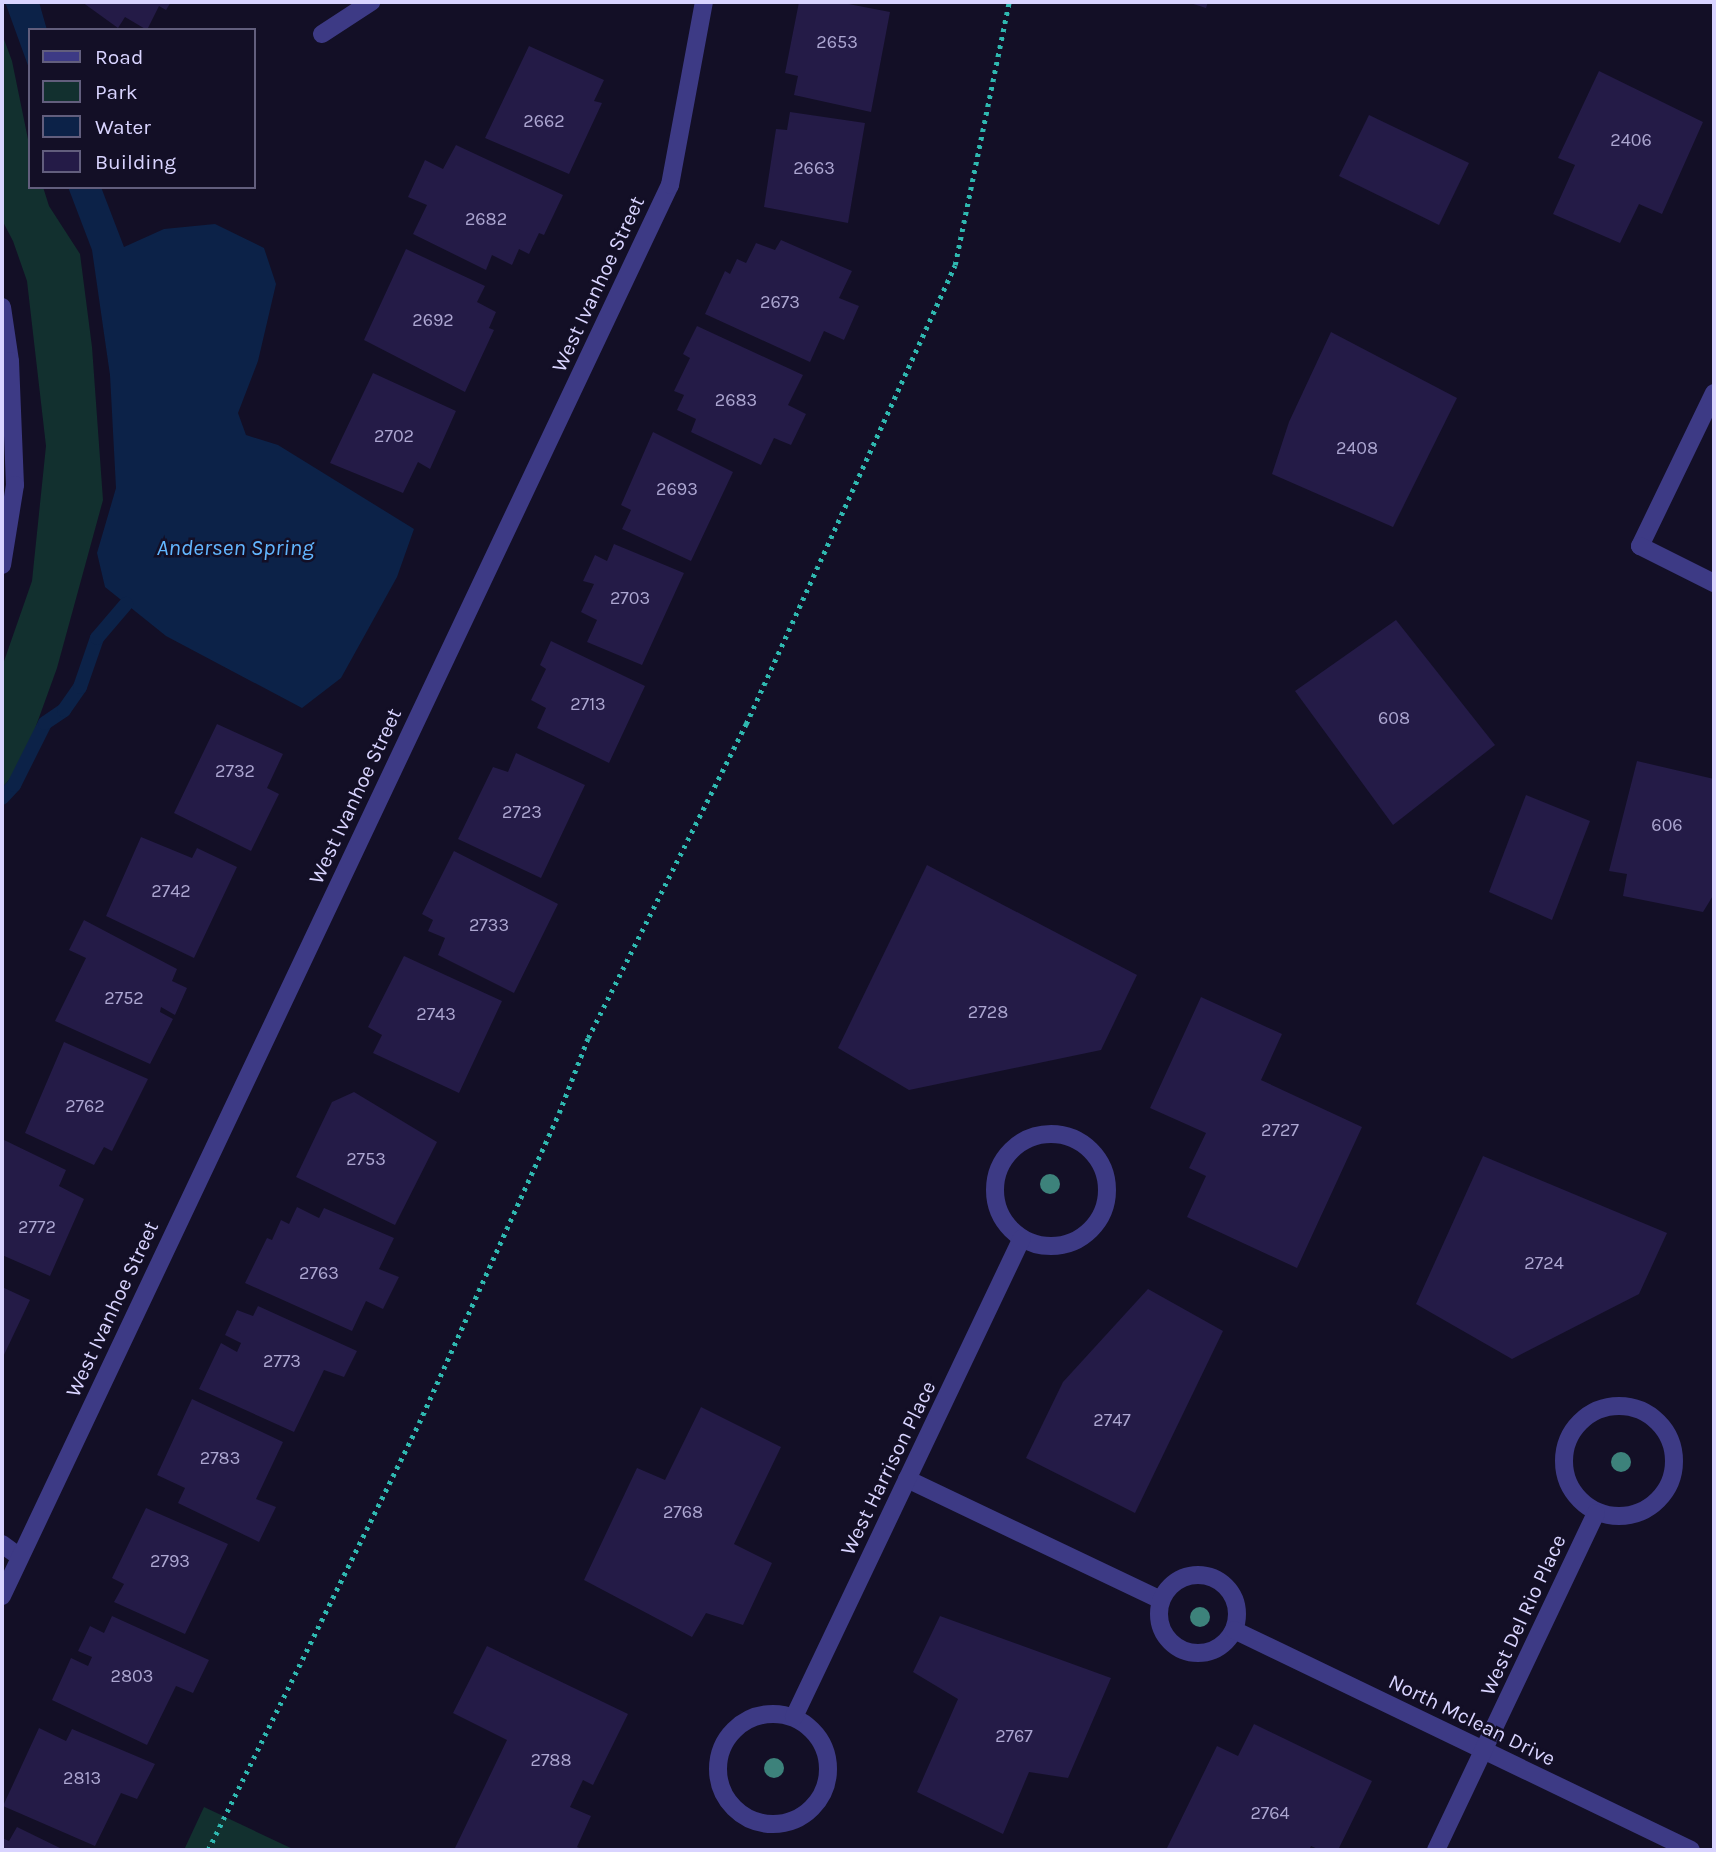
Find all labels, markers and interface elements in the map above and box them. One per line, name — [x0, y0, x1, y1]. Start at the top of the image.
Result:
legend — [28, 28, 256, 189]
house number: 2653 — [816, 31, 858, 53]
text: Road — [95, 45, 143, 69]
text: Park — [95, 80, 138, 104]
house number: 2662 — [523, 110, 565, 132]
text: Water — [95, 115, 151, 139]
house number: 2406 — [1610, 129, 1652, 151]
text: Building — [95, 150, 176, 174]
house number: 2663 — [793, 157, 835, 179]
street label: West Ivanhoe Street — [546, 192, 650, 376]
house number: 2682 — [465, 208, 507, 230]
house number: 2673 — [760, 291, 800, 313]
house number: 2692 — [412, 309, 454, 331]
house number: 2683 — [715, 389, 757, 411]
house number: 2702 — [374, 425, 414, 447]
house number: 2408 — [1336, 437, 1378, 459]
house number: 2693 — [656, 478, 698, 500]
water label: Andersen Spring — [156, 534, 314, 562]
house number: 2703 — [610, 587, 650, 609]
house number: 2713 — [570, 693, 606, 715]
street label: West Ivanhoe Street — [303, 704, 407, 888]
house number: 608 — [1378, 707, 1410, 729]
house number: 2732 — [215, 760, 255, 782]
house number: 2723 — [502, 801, 542, 823]
house number: 606 — [1651, 814, 1683, 836]
house number: 2742 — [151, 880, 191, 902]
house number: 2733 — [469, 914, 509, 936]
house number: 2752 — [104, 987, 144, 1009]
house number: 2728 — [968, 1001, 1008, 1023]
house number: 2743 — [416, 1003, 456, 1025]
house number: 2762 — [65, 1095, 105, 1117]
house number: 2727 — [1261, 1119, 1299, 1141]
house number: 2753 — [346, 1148, 386, 1170]
house number: 2772 — [18, 1216, 56, 1238]
street label: West Ivanhoe Street — [60, 1217, 164, 1401]
house number: 2724 — [1524, 1252, 1564, 1274]
house number: 2763 — [299, 1262, 339, 1284]
house number: 2773 — [263, 1350, 301, 1372]
street label: West Harrison Place — [835, 1377, 941, 1559]
house number: 2747 — [1093, 1409, 1131, 1431]
house number: 2783 — [200, 1447, 240, 1469]
house number: 2768 — [663, 1501, 703, 1523]
street label: West Del Rio Place — [1475, 1531, 1571, 1699]
house number: 2793 — [150, 1550, 190, 1572]
house number: 2803 — [111, 1665, 153, 1687]
street label: North Mclean Drive — [1384, 1669, 1560, 1771]
house number: 2767 — [995, 1725, 1033, 1747]
house number: 2788 — [530, 1749, 572, 1771]
house number: 2813 — [63, 1767, 101, 1789]
house number: 2764 — [1250, 1802, 1290, 1824]

